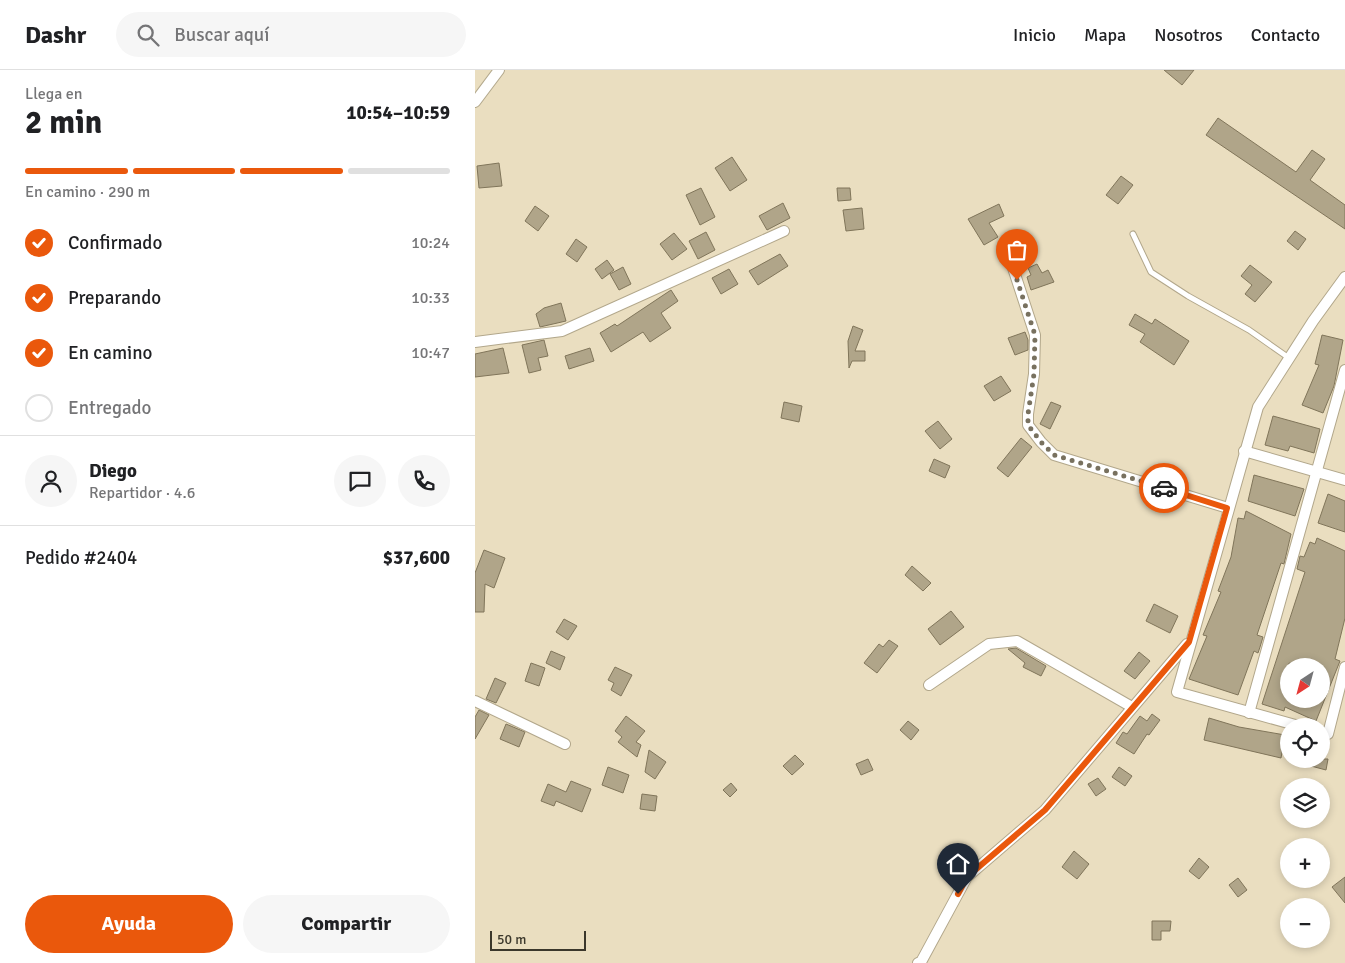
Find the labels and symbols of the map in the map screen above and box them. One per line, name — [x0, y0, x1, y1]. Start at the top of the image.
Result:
pin — [996, 229, 1038, 280]
courier — [1139, 463, 1189, 513]
north arrow — [1280, 658, 1330, 708]
pin — [937, 843, 979, 894]
scale bar — [490, 928, 586, 951]

